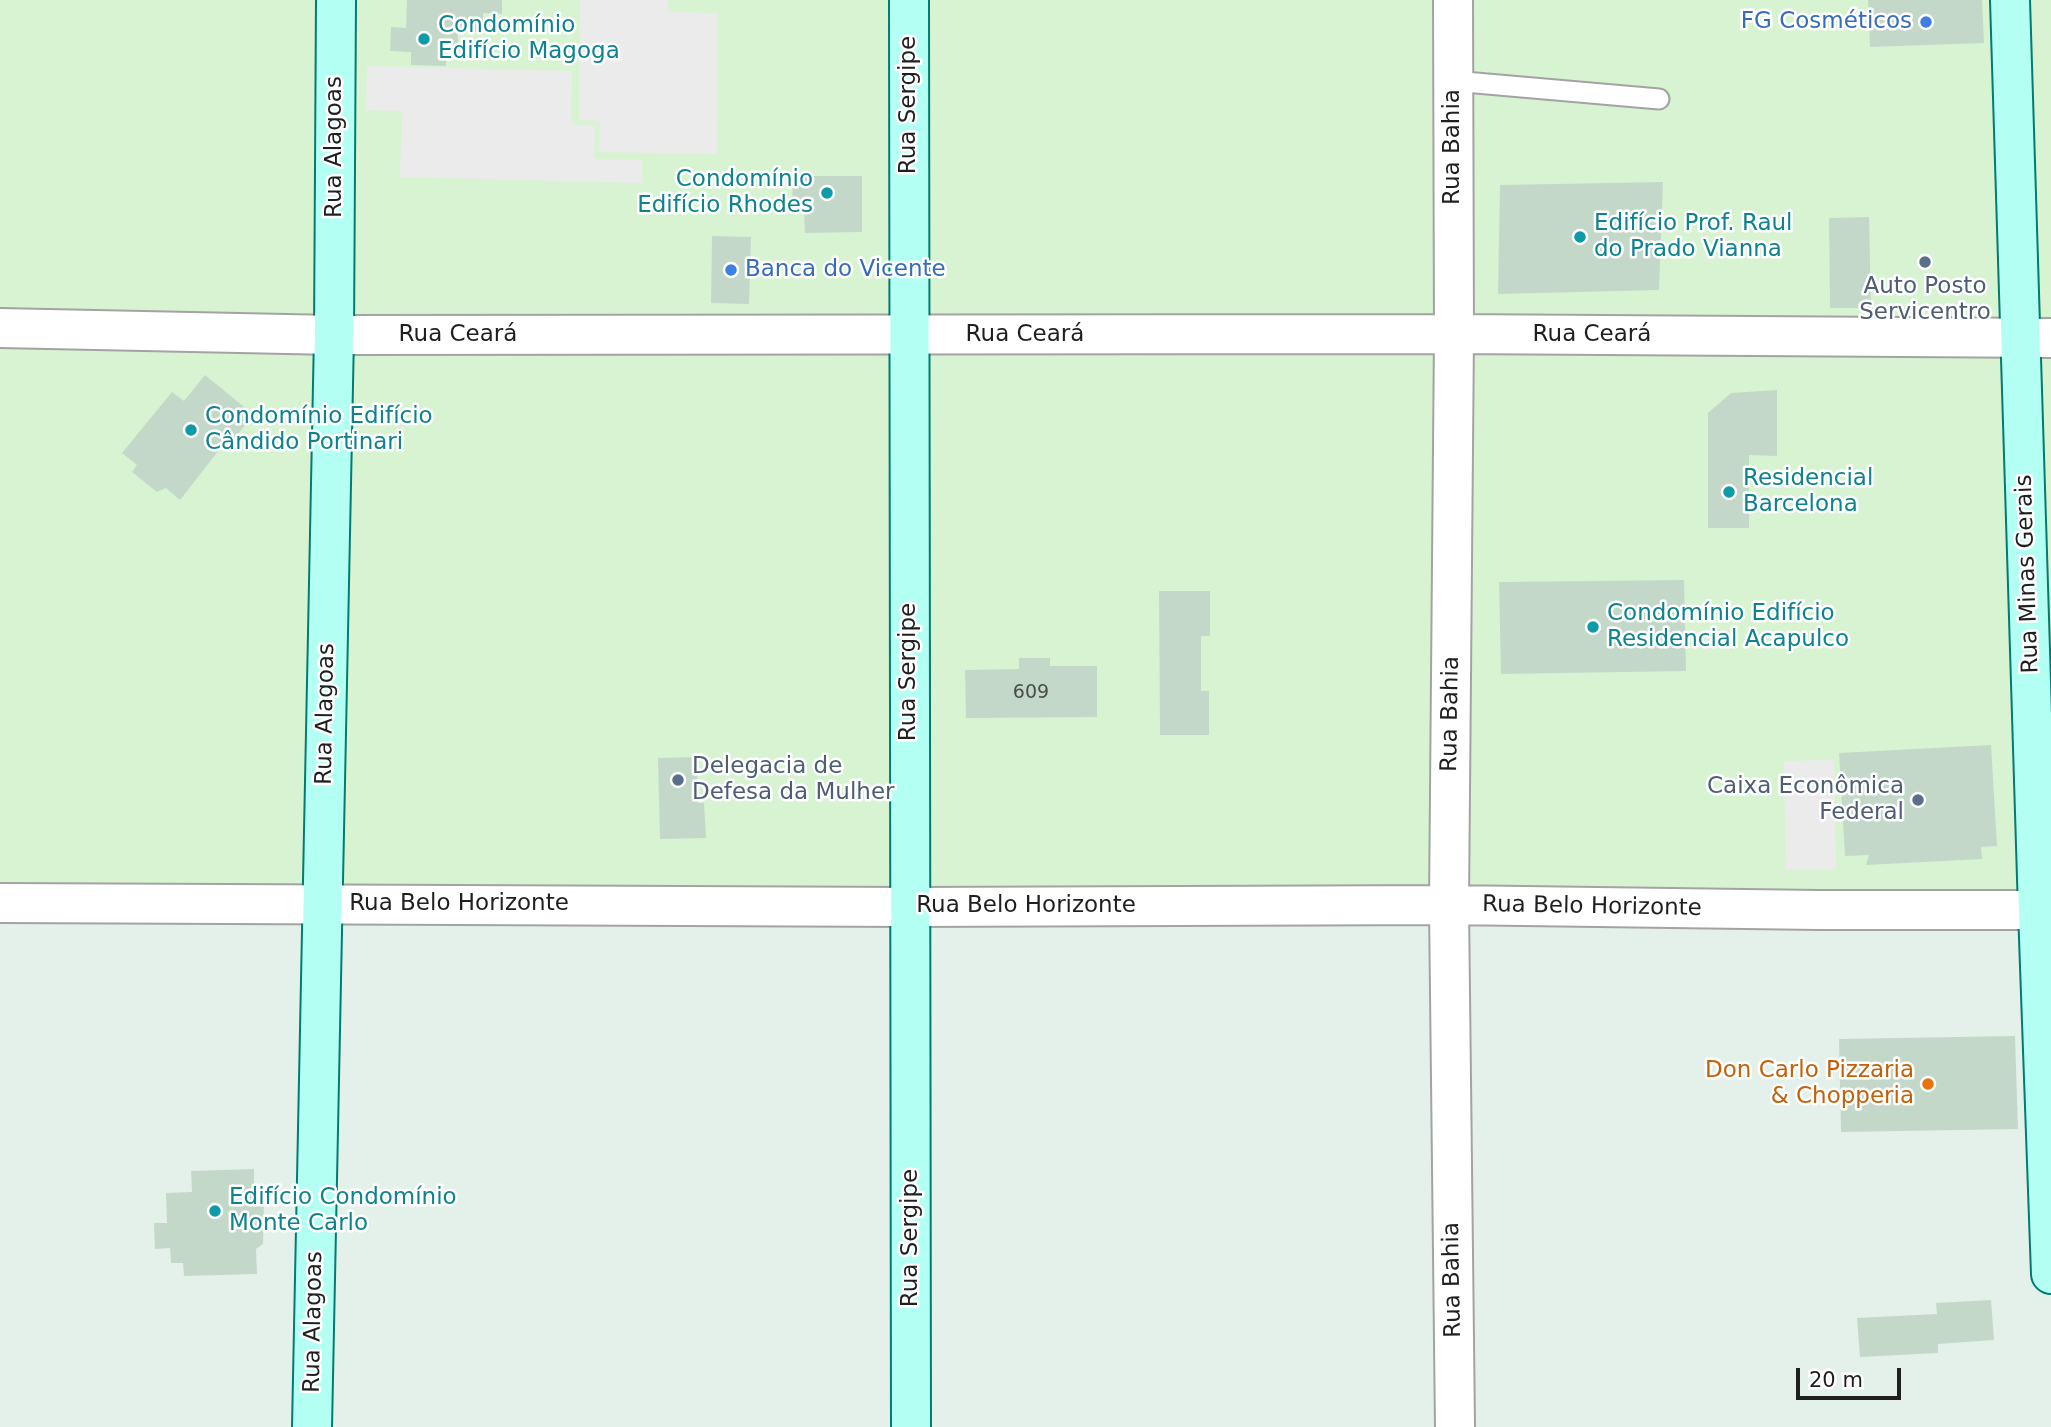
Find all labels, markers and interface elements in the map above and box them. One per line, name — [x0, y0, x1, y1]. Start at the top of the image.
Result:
place label: FG Cosméticos — [1741, 8, 1912, 36]
place label: Condomínio Edifício Magoga — [438, 12, 620, 66]
marker: FG Cosméticos — [1918, 14, 1934, 30]
marker: Condomínio Edifício Magoga — [416, 31, 432, 47]
street label: Rua Sergipe — [895, 36, 923, 174]
street label: Rua Alagoas — [321, 76, 349, 218]
street label: Rua Bahia — [1439, 89, 1467, 205]
place label: Condomínio Edifício Rhodes — [637, 166, 813, 220]
marker: Condomínio Edifício Rhodes — [819, 185, 835, 201]
place label: Edifício Prof. Raul do Prado Vianna — [1594, 210, 1792, 264]
marker: Edifício Prof. Raul do Prado Vianna — [1572, 229, 1588, 245]
marker: Auto Posto Servicentro — [1917, 254, 1933, 270]
place label: Banca do Vicente — [745, 256, 946, 284]
marker: Banca do Vicente — [723, 262, 739, 278]
place label: Auto Posto Servicentro — [1859, 273, 1991, 327]
street label: Rua Ceará — [399, 321, 517, 349]
street label: Rua Ceará — [966, 321, 1084, 349]
street label: Rua Ceará — [1533, 321, 1651, 349]
place label: Condomínio Edifício Cândido Portinari — [205, 403, 433, 457]
marker: Condomínio Edifício Cândido Portinari — [183, 422, 199, 438]
place label: Residencial Barcelona — [1743, 465, 1873, 519]
street label: Rua Minas Gerais — [2011, 474, 2045, 674]
marker: Residencial Barcelona — [1721, 484, 1737, 500]
place label: Condomínio Edifício Residencial Acapulco — [1607, 600, 1849, 654]
street label: Rua Sergipe — [895, 603, 923, 741]
marker: Condomínio Edifício Residencial Acapulco — [1585, 619, 1601, 635]
street label: Rua Alagoas — [311, 643, 341, 785]
street label: Rua Bahia — [1436, 656, 1466, 772]
house number: 609 — [1013, 682, 1049, 704]
place label: Delegacia de Defesa da Mulher — [692, 753, 894, 807]
marker: Delegacia de Defesa da Mulher — [670, 772, 686, 788]
place label: Caixa Econômica Federal — [1707, 773, 1904, 827]
marker: Caixa Econômica Federal — [1910, 792, 1926, 808]
street label: Rua Belo Horizonte — [349, 890, 569, 918]
street label: Rua Belo Horizonte — [1482, 891, 1702, 923]
street label: Rua Belo Horizonte — [916, 892, 1136, 920]
place label: Don Carlo Pizzaria & Chopperia — [1705, 1057, 1914, 1111]
marker: Don Carlo Pizzaria & Chopperia — [1920, 1076, 1936, 1092]
street label: Rua Sergipe — [897, 1169, 925, 1307]
place label: Edifício Condomínio Monte Carlo — [229, 1184, 457, 1238]
marker: Edifício Condomínio Monte Carlo — [207, 1203, 223, 1219]
street label: Rua Bahia — [1438, 1222, 1468, 1338]
street label: Rua Alagoas — [299, 1251, 329, 1393]
scale bar — [1799, 1354, 1904, 1398]
text: 20 m — [1809, 1368, 1863, 1392]

